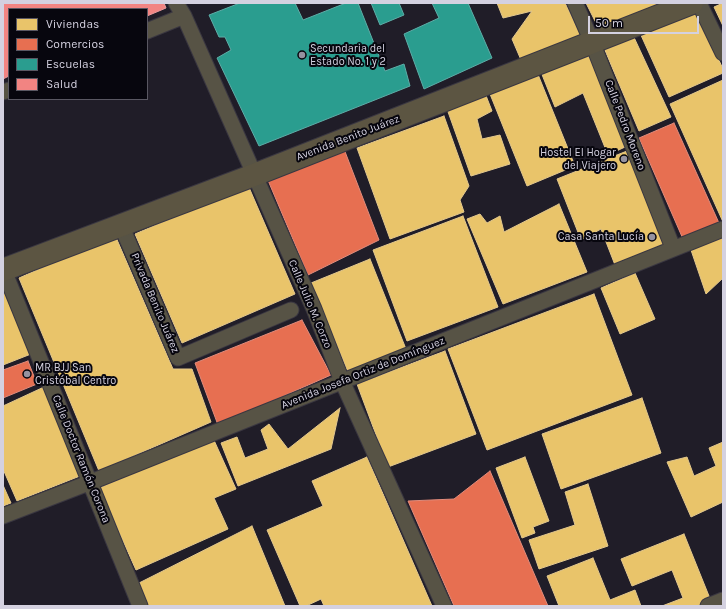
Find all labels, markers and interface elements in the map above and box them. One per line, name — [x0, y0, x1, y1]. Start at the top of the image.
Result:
legend — [8, 8, 148, 100]
scale bar — [590, 8, 701, 34]
text: 50 m — [595, 16, 623, 30]
text: Viviendas — [46, 17, 99, 31]
text: Comercios — [46, 37, 104, 51]
place label: Secundaria del Estado No. 1 y 2 — [310, 42, 386, 68]
marker: Secundaria del Estado No. 1 y 2 — [297, 50, 307, 60]
text: Escuelas — [46, 57, 95, 71]
text: Salud — [46, 77, 78, 91]
street label: Calle Pedro Moreno — [602, 78, 648, 172]
street label: Avenida Benito Juárez — [295, 112, 401, 164]
place label: Hostel El Hogar del Viajero — [540, 146, 616, 172]
marker: Hostel El Hogar del Viajero — [619, 154, 629, 164]
place label: Casa Santa Lucía — [558, 230, 644, 244]
marker: Casa Santa Lucía — [647, 232, 657, 242]
street label: Privada Benito Juárez — [128, 251, 182, 355]
street label: Calle Julio M. Corzo — [285, 258, 335, 350]
street label: Avenida Josefa Ortiz de Domínguez — [279, 334, 447, 412]
place label: MR BJJ San Cristóbal Centro — [35, 361, 116, 387]
marker: MR BJJ San Cristóbal Centro — [22, 369, 32, 379]
street label: Calle Doctor Ramón Corona — [49, 393, 113, 525]

